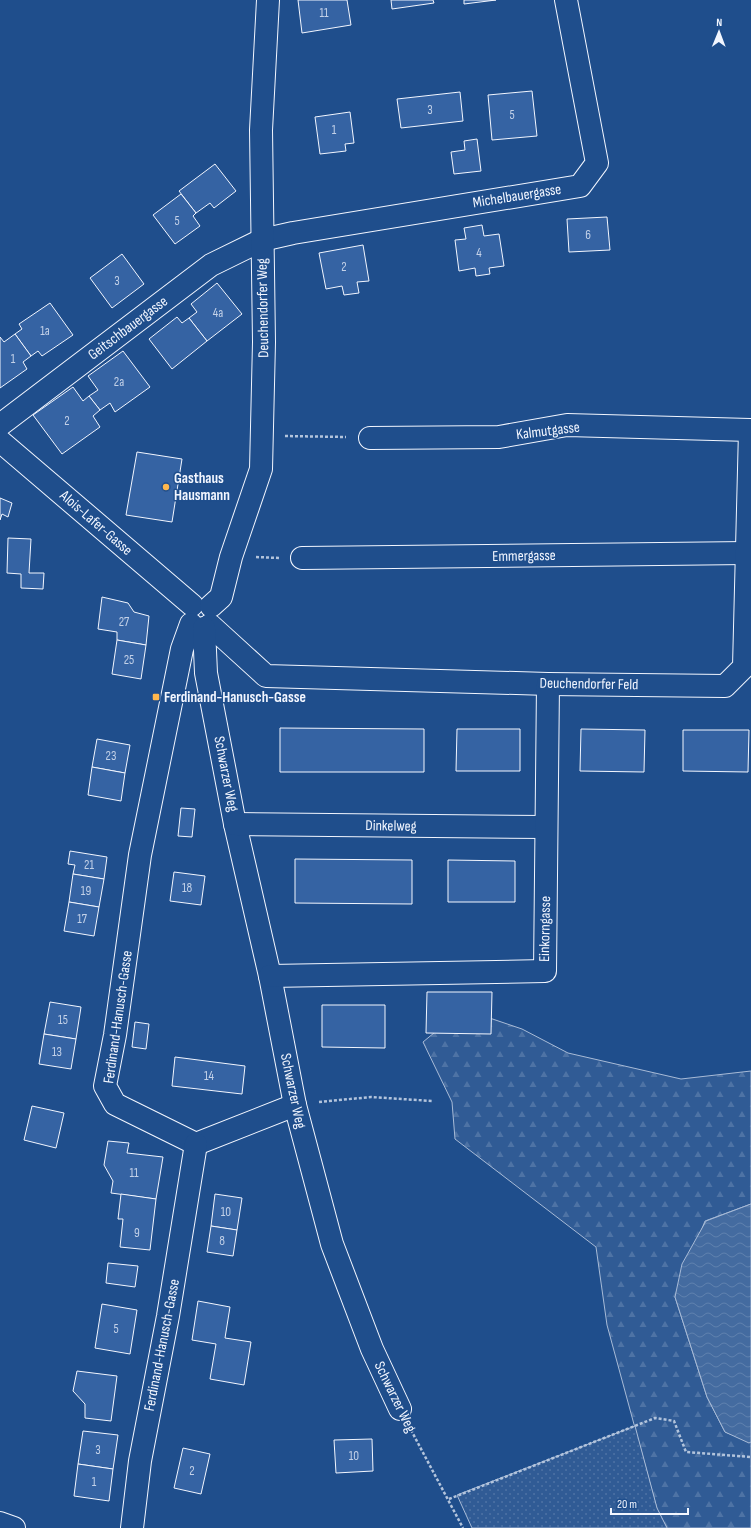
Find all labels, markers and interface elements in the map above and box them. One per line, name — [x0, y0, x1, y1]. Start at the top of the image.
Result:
house number: 11 — [319, 5, 329, 21]
north arrow — [699, 12, 739, 52]
text: N — [716, 16, 722, 29]
house number: 3 — [427, 102, 433, 118]
house number: 5 — [509, 107, 515, 123]
house number: 1 — [332, 122, 337, 138]
street label: Michelbauergasse — [471, 180, 563, 212]
house number: 5 — [174, 213, 180, 229]
house number: 6 — [585, 227, 591, 243]
house number: 4 — [476, 245, 482, 261]
street label: Deuchendorfer Weg — [253, 258, 273, 358]
house number: 2 — [341, 259, 347, 275]
house number: 3 — [114, 273, 120, 289]
street label: Geitschbauergasse — [84, 292, 172, 364]
house number: 4a — [213, 305, 223, 321]
house number: 1a — [40, 323, 50, 339]
house number: 1 — [11, 351, 16, 367]
house number: 2a — [114, 374, 124, 390]
house number: 2 — [64, 413, 70, 429]
street label: Kalmutgasse — [515, 418, 581, 444]
place label: Gasthaus Hausmann — [174, 469, 230, 505]
marker: Gasthaus Hausmann — [161, 482, 171, 492]
street label: Alois-Lafer-Gasse — [55, 486, 136, 560]
street label: Emmergasse — [492, 546, 556, 566]
house number: 27 — [119, 614, 130, 630]
house number: 25 — [124, 652, 134, 668]
street label: Deuchendorfer Feld — [539, 674, 639, 694]
place label: Ferdinand-Hanusch-Gasse — [164, 688, 306, 707]
marker: Ferdinand-Hanusch-Gasse — [151, 692, 161, 702]
street label: Schwarzer Weg — [209, 735, 243, 813]
house number: 23 — [106, 748, 116, 764]
street label: Dinkelweg — [365, 816, 417, 836]
house number: 21 — [84, 857, 94, 873]
house number: 18 — [182, 880, 192, 896]
house number: 19 — [81, 883, 91, 899]
street label: Einkorngasse — [535, 896, 555, 962]
house number: 17 — [77, 911, 88, 927]
street label: Ferdinand-Hanusch-Gasse — [99, 949, 137, 1085]
house number: 15 — [58, 1012, 68, 1028]
house number: 13 — [52, 1044, 62, 1060]
street label: Schwarzer Weg — [276, 1052, 310, 1130]
house number: 14 — [204, 1068, 215, 1084]
house number: 11 — [129, 1165, 139, 1181]
house number: 10 — [221, 1204, 231, 1220]
house number: 9 — [134, 1225, 140, 1241]
house number: 8 — [219, 1233, 225, 1249]
street label: Ferdinand-Hanusch-Gasse — [140, 1277, 184, 1413]
house number: 5 — [113, 1321, 119, 1337]
street label: Schwarzer Weg — [370, 1358, 420, 1436]
house number: 3 — [95, 1442, 101, 1458]
house number: 10 — [349, 1448, 359, 1464]
house number: 2 — [189, 1463, 195, 1479]
house number: 1 — [92, 1474, 97, 1490]
scale bar — [611, 1490, 688, 1516]
text: 20 m — [617, 1497, 637, 1512]

